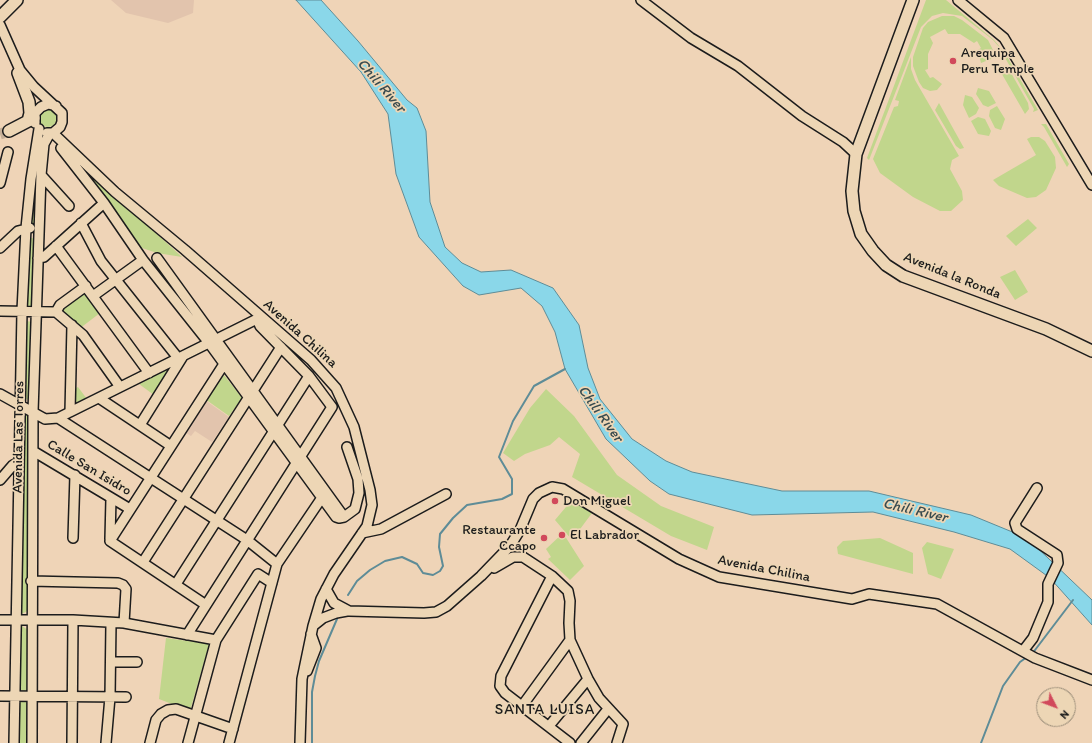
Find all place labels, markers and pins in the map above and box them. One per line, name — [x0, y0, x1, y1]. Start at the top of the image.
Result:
place label: Arequipa Peru Temple — [961, 45, 1034, 78]
marker: Arequipa Peru Temple — [948, 56, 958, 66]
place label: Don Miguel — [563, 493, 631, 509]
marker: Don Miguel — [550, 496, 560, 506]
place label: Restaurante Ccapo — [462, 522, 536, 554]
place label: El Labrador — [570, 527, 639, 543]
marker: El Labrador — [557, 530, 567, 540]
marker: Restaurante Ccapo — [539, 533, 549, 543]

